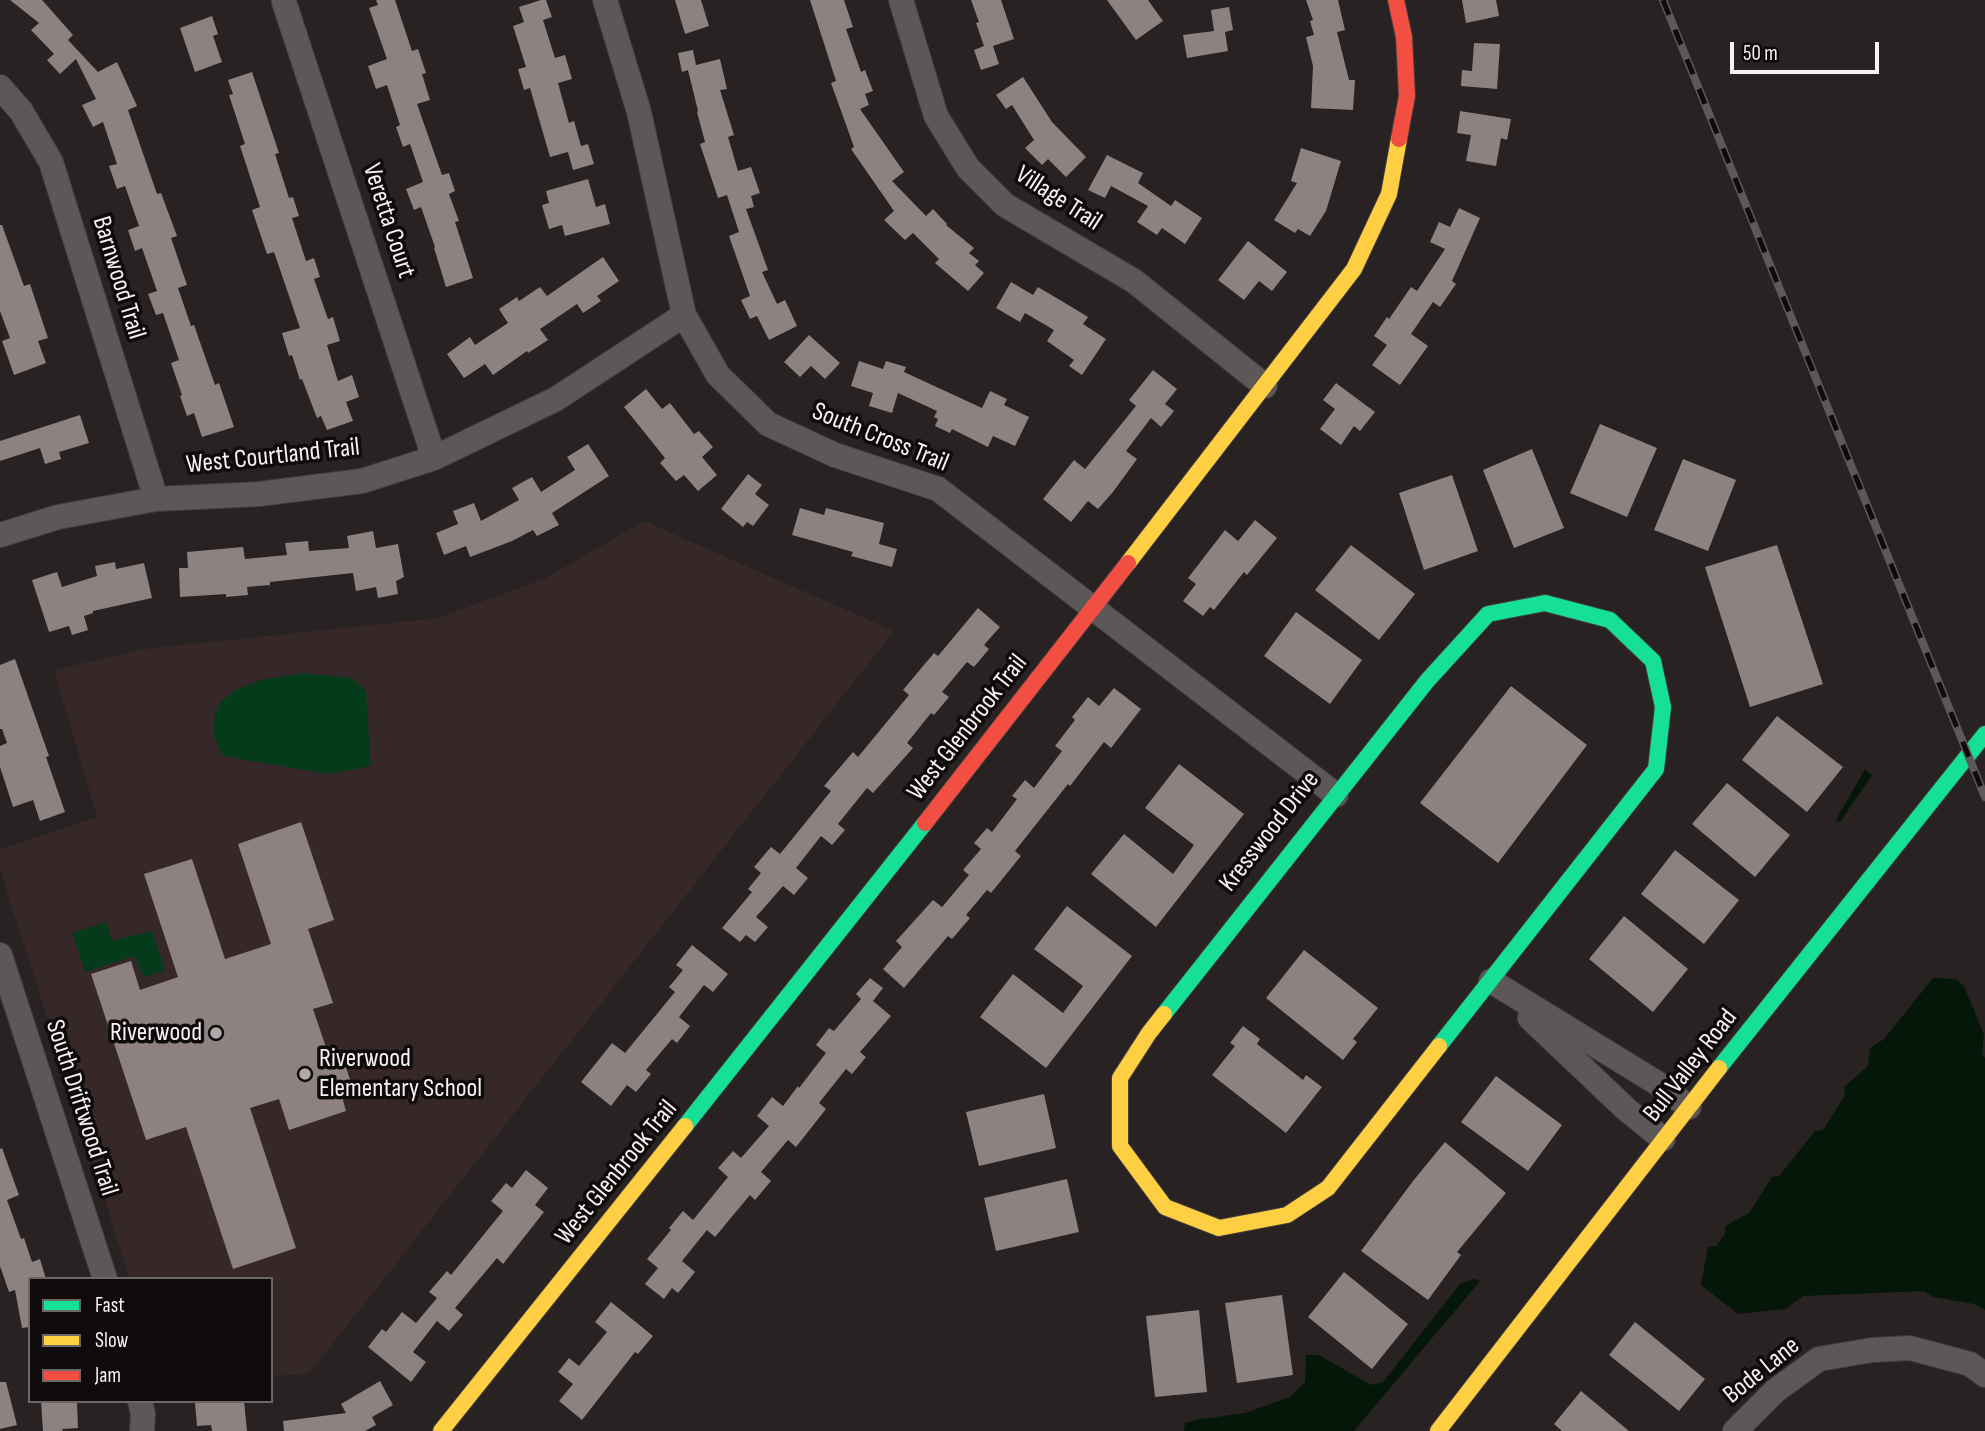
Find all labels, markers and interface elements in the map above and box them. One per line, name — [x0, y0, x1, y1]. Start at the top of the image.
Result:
scale bar — [1733, 28, 1882, 72]
text: 50 m — [1743, 41, 1778, 66]
street label: Veretta Court — [355, 160, 421, 282]
street label: Village Trail — [1009, 160, 1107, 238]
street label: Barnwood Trail — [85, 213, 151, 343]
street label: South Cross Trail — [807, 397, 953, 479]
street label: West Courtland Trail — [185, 432, 361, 482]
street label: West Glenbrook Trail — [901, 649, 1035, 807]
street label: Kresswood Drive — [1213, 766, 1327, 898]
street label: Bull Valley Road — [1637, 1003, 1745, 1129]
street label: South Driftwood Trail — [38, 1016, 124, 1200]
place label: Riverwood — [110, 1017, 202, 1049]
marker: Riverwood — [208, 1025, 224, 1041]
place label: Riverwood Elementary School — [319, 1043, 482, 1104]
marker: Riverwood Elementary School — [297, 1066, 313, 1082]
street label: West Glenbrook Trail — [549, 1095, 685, 1251]
legend — [28, 1277, 273, 1403]
text: Fast — [95, 1293, 125, 1318]
text: Slow — [95, 1328, 128, 1353]
street label: Bode Lane — [1718, 1331, 1806, 1411]
text: Jam — [95, 1363, 121, 1388]

